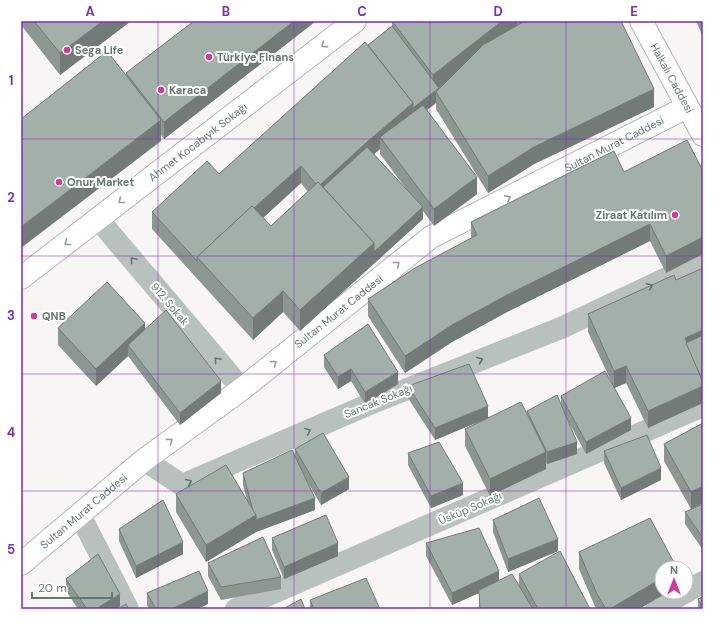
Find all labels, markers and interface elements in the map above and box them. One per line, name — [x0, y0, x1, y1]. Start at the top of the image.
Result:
text: A — [85, 3, 95, 20]
text: B — [222, 3, 230, 20]
text: C — [357, 3, 367, 20]
text: D — [493, 3, 503, 20]
text: E — [630, 3, 638, 20]
one-way arrow — [322, 40, 329, 47]
street label: Halkalı Caddesi — [647, 41, 697, 115]
place label: Sega Life — [75, 43, 124, 57]
marker: Sega Life — [62, 45, 72, 55]
place label: Türkiye Finans — [217, 50, 294, 64]
marker: Türkiye Finans — [204, 52, 214, 62]
text: 1 — [9, 72, 13, 89]
place label: Karaca — [169, 83, 206, 97]
marker: Karaca — [156, 85, 166, 95]
street label: Ahmet Kocabıyık Sokağı — [145, 100, 250, 184]
street label: Sultan Murat Caddesi — [562, 113, 666, 175]
place label: Onur Market — [67, 175, 134, 189]
marker: Onur Market — [54, 177, 64, 187]
text: 2 — [7, 189, 15, 206]
one-way arrow — [504, 195, 511, 202]
one-way arrow — [119, 196, 126, 203]
place label: Ziraat Katılım — [596, 208, 667, 222]
marker: Ziraat Katılım — [670, 210, 680, 220]
one-way arrow — [65, 238, 72, 245]
one-way arrow — [130, 258, 137, 265]
one-way arrow — [393, 262, 400, 269]
street label: Sultan Murat Caddesi — [291, 272, 386, 351]
street label: 912. Sokak — [148, 280, 192, 329]
one-way arrow — [647, 282, 654, 290]
text: 3 — [7, 307, 15, 324]
place label: QNB — [42, 309, 66, 323]
marker: QNB — [29, 311, 39, 321]
one-way arrow — [214, 357, 221, 364]
one-way arrow — [476, 357, 484, 365]
one-way arrow — [270, 361, 277, 368]
street label: Sancak Sokağı — [342, 381, 414, 421]
text: 4 — [7, 424, 15, 441]
one-way arrow — [304, 427, 311, 435]
one-way arrow — [166, 439, 173, 446]
street label: Sultan Murat Caddesi — [37, 470, 130, 552]
one-way arrow — [185, 479, 192, 487]
street label: Üsküp Sokağı — [436, 488, 504, 528]
text: 5 — [7, 541, 15, 558]
north arrow — [654, 560, 694, 600]
text: N — [670, 563, 678, 577]
scale bar — [32, 574, 112, 600]
text: 20 m — [38, 580, 67, 596]

